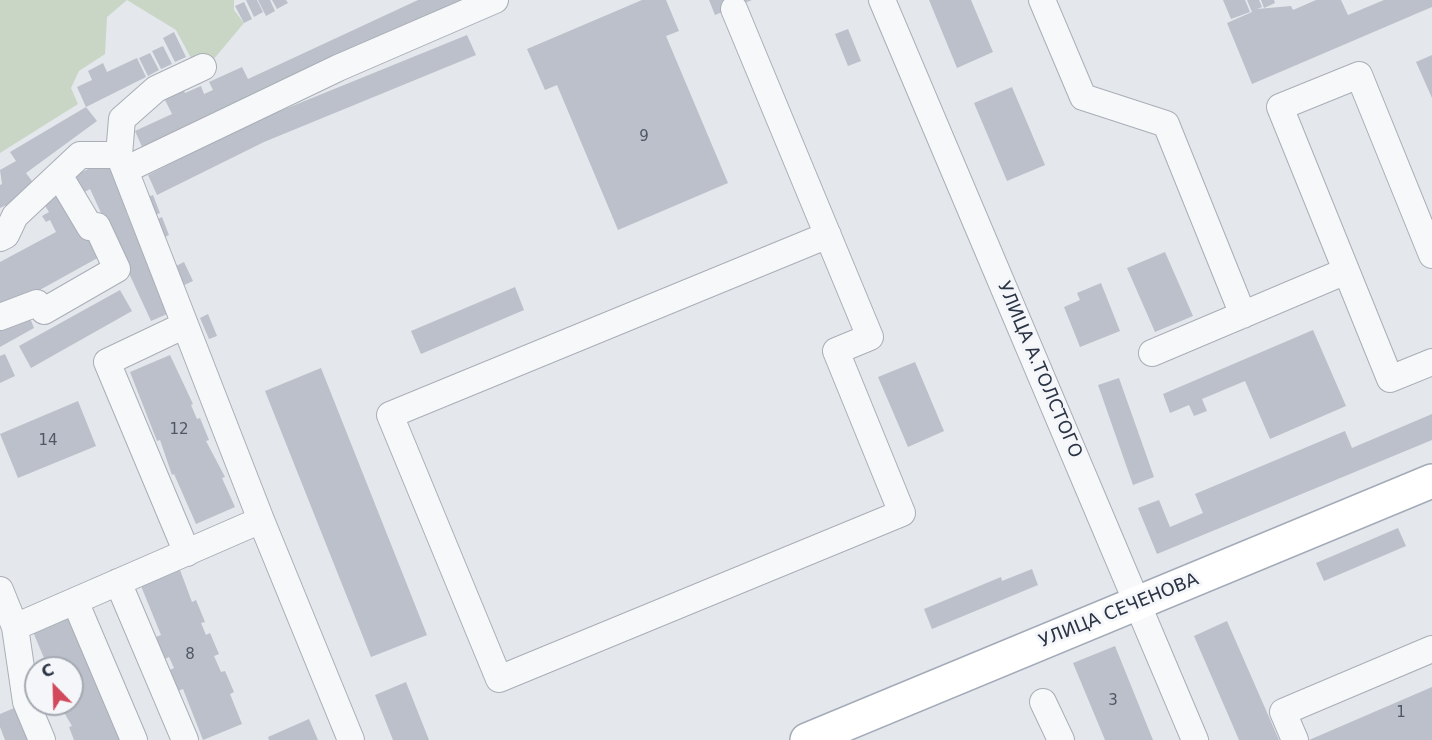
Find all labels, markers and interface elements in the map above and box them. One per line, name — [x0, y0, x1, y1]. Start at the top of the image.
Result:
house number: 9 — [639, 128, 649, 146]
street label: УЛИЦА А.ТОЛСТОГО — [992, 279, 1086, 461]
house number: 12 — [169, 421, 189, 439]
house number: 14 — [38, 432, 58, 450]
street label: УЛИЦА СЕЧЕНОВА — [1036, 569, 1202, 653]
house number: 8 — [185, 646, 195, 664]
north arrow — [24, 656, 84, 716]
text: С — [38, 660, 57, 682]
house number: 3 — [1108, 692, 1118, 710]
house number: 1 — [1396, 704, 1406, 722]

